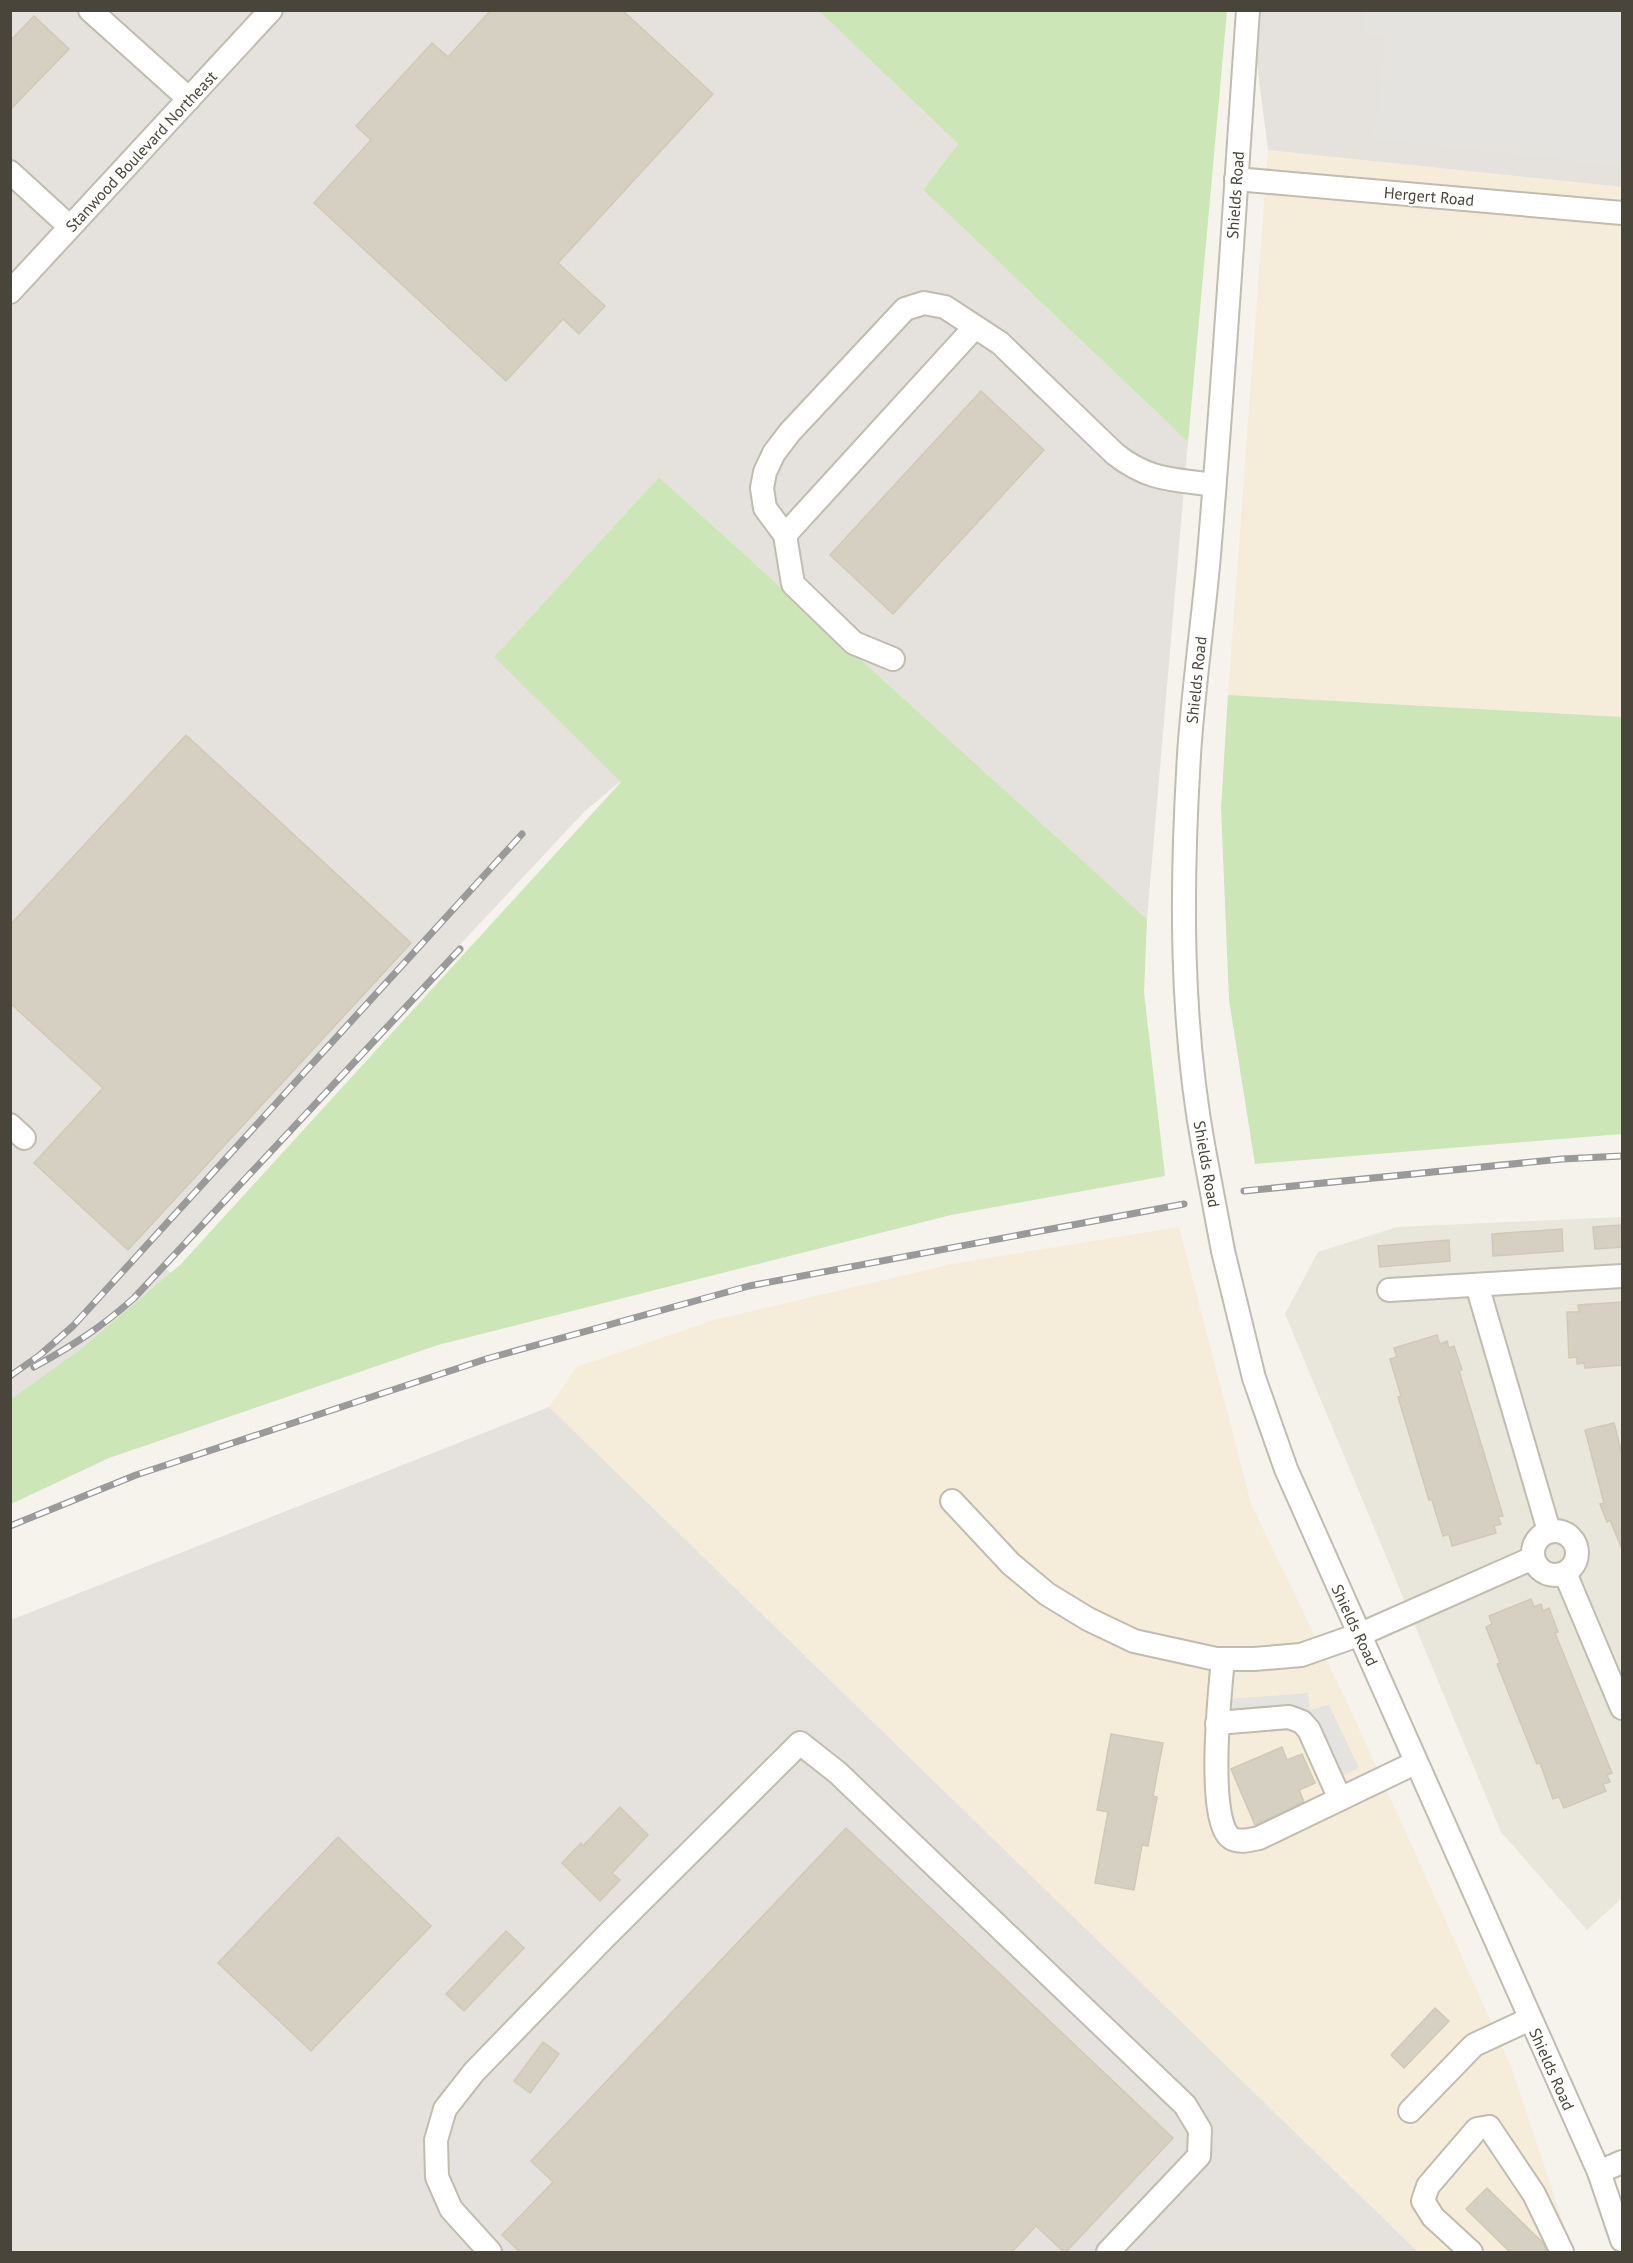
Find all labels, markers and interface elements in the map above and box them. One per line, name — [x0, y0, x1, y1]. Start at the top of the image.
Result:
street label: Stanwood Boulevard Northeast — [61, 66, 221, 236]
street label: Shields Road — [1222, 150, 1248, 240]
street label: Hergert Road — [1383, 182, 1475, 210]
street label: Shields Road — [1181, 635, 1211, 725]
street label: Shields Road — [1190, 1119, 1224, 1209]
street label: Shields Road — [1327, 1581, 1383, 1669]
street label: Shields Road — [1525, 2025, 1579, 2113]

